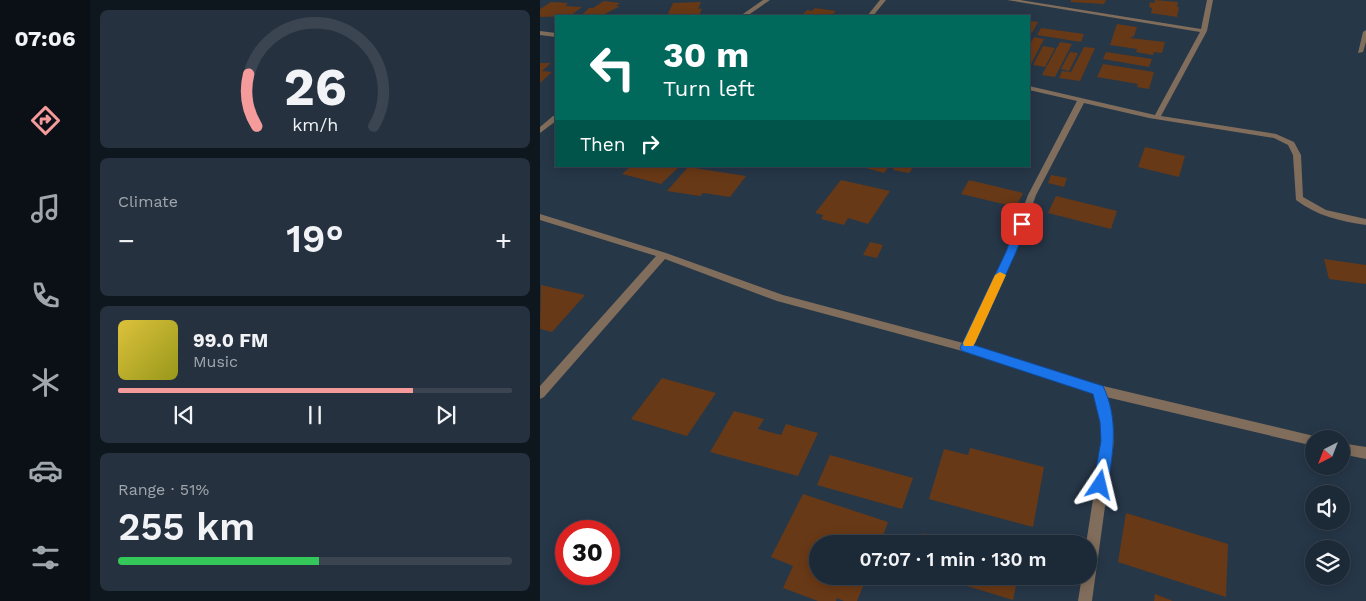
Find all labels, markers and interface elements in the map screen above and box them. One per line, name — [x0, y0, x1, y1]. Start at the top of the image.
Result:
text: 07:06 — [15, 26, 75, 51]
text: 30 m — [663, 34, 749, 76]
icon: left — [580, 35, 645, 100]
text: 26 — [283, 57, 347, 118]
text: Turn left — [663, 76, 755, 101]
icon: directions — [28, 103, 63, 138]
text: km/h — [292, 114, 338, 135]
icon: right — [636, 130, 664, 158]
text: Then — [580, 133, 626, 156]
icon: music — [28, 191, 63, 226]
text: Climate — [118, 192, 178, 211]
pin — [1001, 203, 1043, 245]
icon: arrive — [1008, 210, 1036, 238]
text: 19° — [286, 217, 344, 261]
text: − — [118, 224, 135, 257]
text: + — [495, 224, 512, 257]
icon: phone — [28, 278, 63, 313]
text: 99.0 FM — [193, 329, 268, 352]
text: Music — [193, 352, 238, 371]
icon: climate — [28, 365, 63, 400]
icon: previous — [170, 401, 198, 429]
icon: pause — [301, 401, 329, 429]
icon: next — [432, 401, 460, 429]
north arrow — [1305, 430, 1350, 475]
map controls — [1305, 430, 1350, 585]
icon: car — [28, 453, 63, 488]
position arrow — [1073, 458, 1125, 510]
text: Range · 51% — [118, 480, 209, 499]
button: sound — [1305, 485, 1350, 530]
text: 255 km — [118, 505, 255, 549]
speed limit sign: 30 — [555, 520, 620, 585]
icon: filters — [28, 540, 63, 575]
button: layers — [1305, 540, 1350, 585]
text: 07:07 · 1 min · 130 m — [860, 548, 1046, 571]

